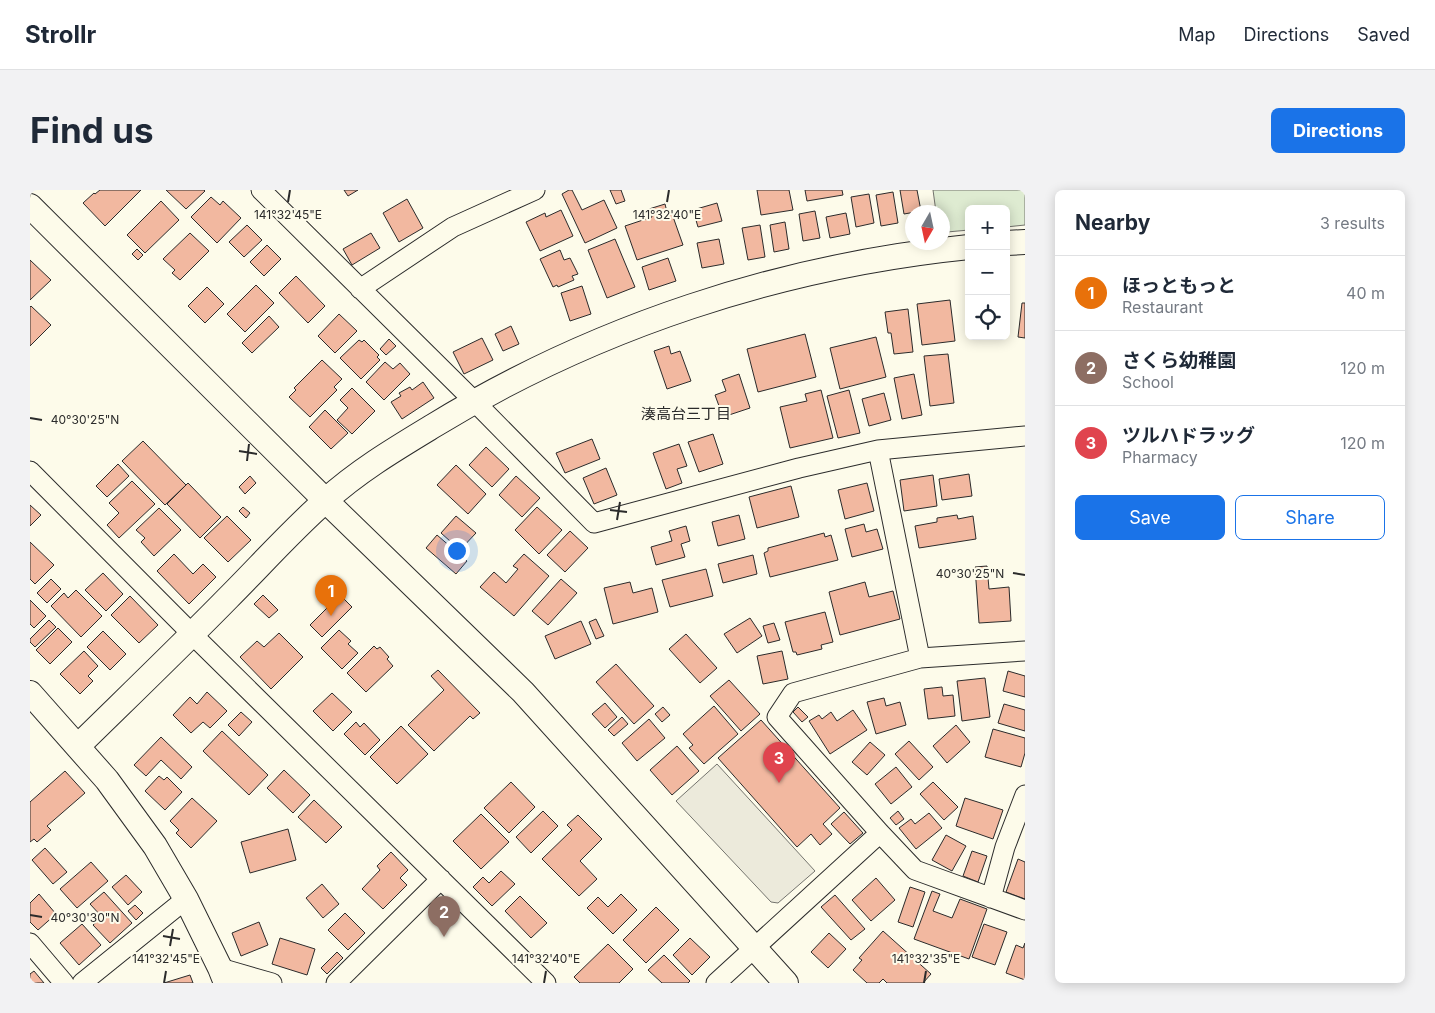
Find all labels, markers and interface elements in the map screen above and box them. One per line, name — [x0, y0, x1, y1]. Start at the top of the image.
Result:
text: Strollr — [25, 20, 96, 49]
text: Map — [1178, 24, 1216, 45]
text: Directions — [1244, 24, 1329, 45]
text: Saved — [1357, 24, 1410, 45]
button: Directions — [1271, 108, 1405, 153]
text: Find us — [30, 109, 154, 151]
north arrow — [905, 205, 950, 250]
map controls — [965, 205, 1010, 340]
button: + — [965, 205, 1010, 250]
text: 141°32'45"E — [254, 207, 322, 222]
text: 141°32'40"E — [633, 207, 701, 222]
text: Nearby — [1075, 210, 1150, 235]
text: 3 results — [1320, 213, 1385, 233]
button: − — [965, 250, 1010, 295]
text: ほっともっと — [1122, 274, 1236, 297]
text: 1 — [1088, 283, 1094, 303]
text: 40 m — [1346, 283, 1385, 303]
button: locate — [965, 295, 1010, 340]
text: Restaurant — [1122, 297, 1203, 317]
text: さくら幼稚園 — [1122, 349, 1236, 372]
text: 2 — [1086, 358, 1096, 378]
text: 120 m — [1340, 358, 1385, 378]
text: School — [1122, 372, 1174, 392]
district label: 湊高台三丁目 — [641, 404, 731, 423]
text: 40°30'25"N — [51, 412, 119, 427]
text: ツルハドラッグ — [1122, 424, 1255, 447]
text: 3 — [1086, 433, 1096, 453]
text: 120 m — [1340, 433, 1385, 453]
text: Pharmacy — [1122, 447, 1198, 467]
button: Save — [1075, 495, 1225, 540]
button: Share — [1235, 495, 1385, 540]
your location — [444, 538, 470, 564]
text: 40°30'25"N — [936, 566, 1004, 581]
pin: 1 — [315, 575, 347, 616]
pin: 3 — [763, 742, 795, 783]
pin: 2 — [428, 896, 460, 937]
text: 40°30'30"N — [51, 910, 119, 925]
text: 141°32'45"E — [132, 951, 200, 966]
text: 141°32'40"E — [512, 951, 580, 966]
text: 141°32'35"E — [892, 951, 960, 966]

